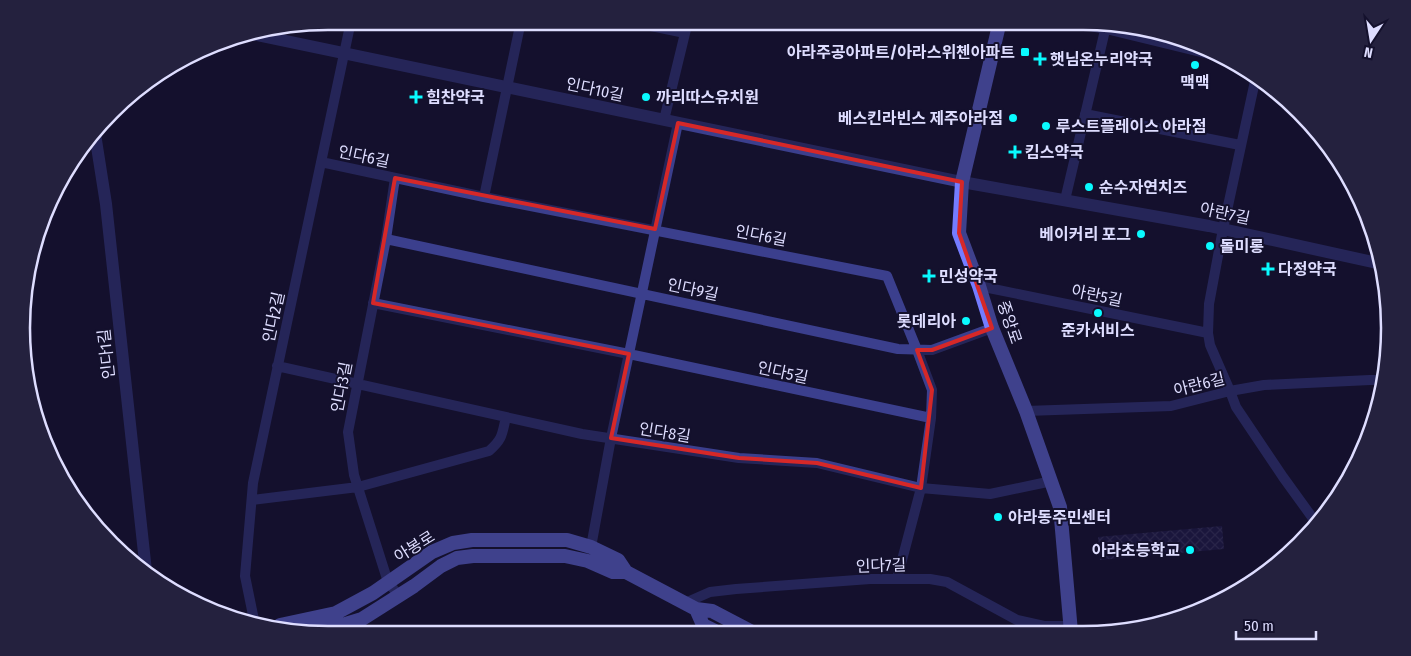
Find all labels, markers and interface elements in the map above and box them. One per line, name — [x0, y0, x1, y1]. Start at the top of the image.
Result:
north arrow — [1346, 15, 1396, 65]
place label: 아라주공아파트/아라스위첸아파트 — [787, 43, 1015, 62]
text: N — [1363, 43, 1374, 61]
marker: 아라주공아파트/아라스위첸아파트 — [1019, 46, 1031, 58]
place label: 햇님온누리약국 — [1050, 50, 1153, 69]
marker: 햇님온누리약국 — [1034, 53, 1046, 65]
marker: 맥맥 — [1189, 59, 1201, 71]
place label: 맥맥 — [1180, 73, 1210, 92]
street label: 인다10길 — [564, 74, 626, 105]
place label: 힘찬약국 — [426, 88, 485, 107]
place label: 까리따스유치원 — [656, 88, 759, 107]
marker: 힘찬약국 — [410, 91, 422, 103]
marker: 까리따스유치원 — [640, 91, 652, 103]
place label: 베스킨라빈스 제주아라점 — [838, 109, 1003, 128]
marker: 베스킨라빈스 제주아라점 — [1007, 112, 1019, 124]
place label: 루스트플레이스 아라점 — [1056, 117, 1207, 136]
marker: 루스트플레이스 아라점 — [1040, 120, 1052, 132]
street label: 인다6길 — [336, 142, 391, 171]
place label: 킴스약국 — [1025, 143, 1084, 162]
marker: 킴스약국 — [1009, 146, 1021, 158]
place label: 순수자연치즈 — [1099, 178, 1188, 197]
marker: 순수자연치즈 — [1083, 181, 1095, 193]
street label: 아란7길 — [1198, 199, 1252, 228]
street label: 인다6길 — [734, 221, 788, 250]
place label: 베이커리 포그 — [1039, 225, 1131, 244]
marker: 베이커리 포그 — [1135, 228, 1147, 240]
place label: 돌미롱 — [1220, 237, 1264, 256]
marker: 돌미롱 — [1204, 240, 1216, 252]
place label: 다정약국 — [1278, 260, 1337, 279]
marker: 다정약국 — [1262, 263, 1274, 275]
place label: 민성약국 — [939, 267, 998, 286]
marker: 민성약국 — [923, 270, 935, 282]
street label: 인다9길 — [666, 275, 720, 304]
street label: 아란5길 — [1070, 281, 1124, 310]
street label: 인다2길 — [259, 290, 288, 344]
street label: 중앙로 — [993, 298, 1026, 346]
marker: 준카서비스 — [1092, 307, 1104, 319]
place label: 롯데리아 — [897, 312, 956, 331]
marker: 롯데리아 — [960, 315, 972, 327]
place label: 준카서비스 — [1061, 321, 1135, 340]
street label: 인다1길 — [94, 328, 119, 380]
street label: 인다5길 — [756, 358, 810, 387]
street label: 인다3길 — [327, 360, 356, 414]
street label: 아란6길 — [1172, 369, 1227, 400]
street label: 인다8길 — [638, 419, 692, 446]
place label: 아라동주민센터 — [1008, 508, 1111, 527]
marker: 아라동주민센터 — [992, 511, 1004, 523]
street label: 아봉로 — [391, 527, 438, 566]
place label: 아라초등학교 — [1092, 541, 1180, 560]
marker: 아라초등학교 — [1184, 544, 1196, 556]
street label: 인다7길 — [855, 555, 907, 576]
scale bar — [1236, 608, 1316, 640]
text: 50 m — [1244, 617, 1274, 635]

